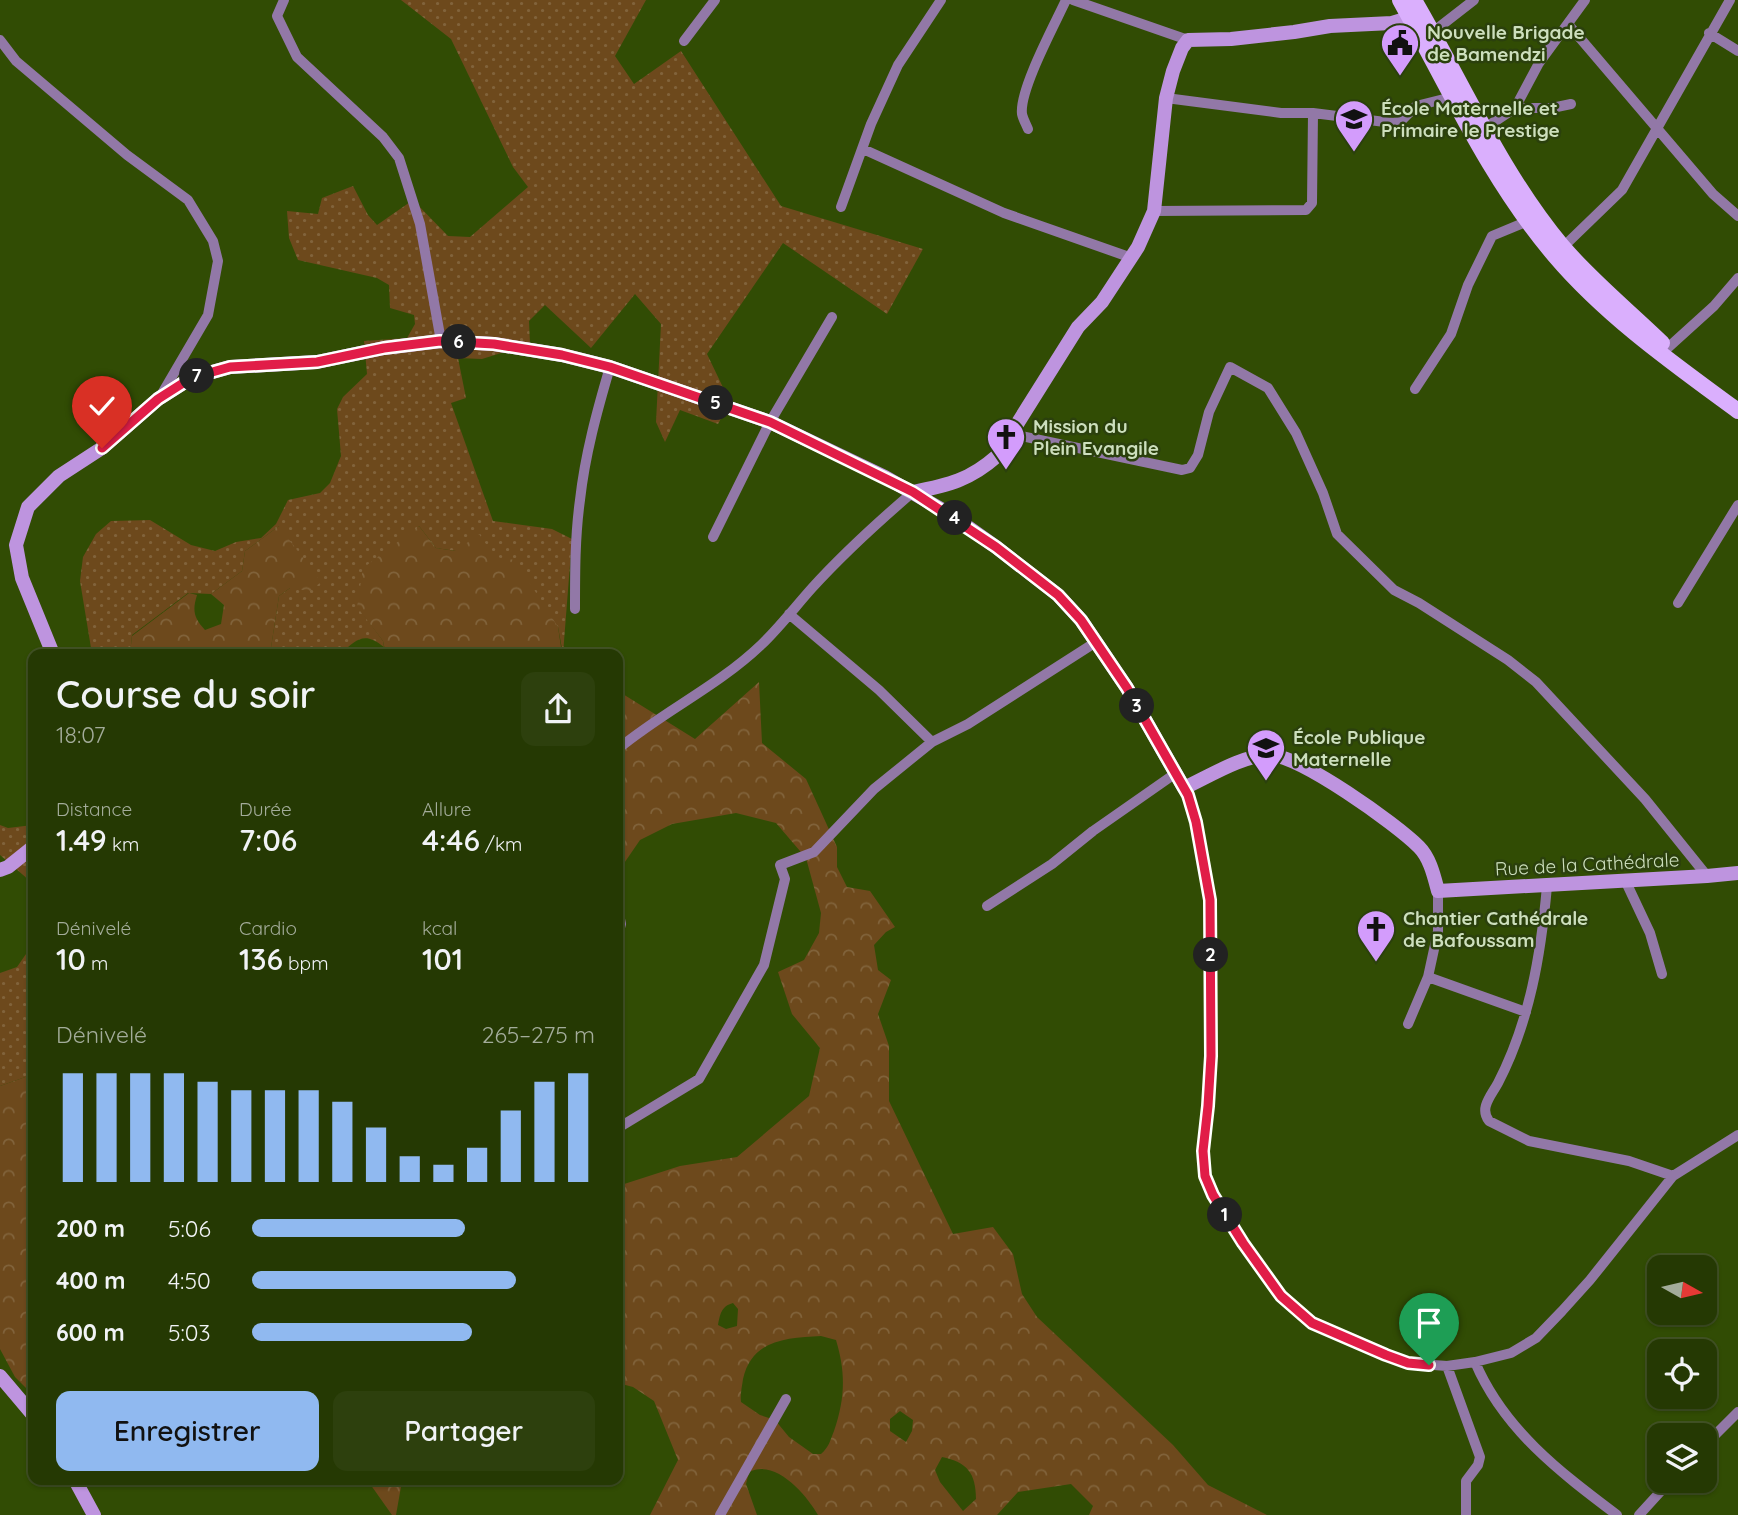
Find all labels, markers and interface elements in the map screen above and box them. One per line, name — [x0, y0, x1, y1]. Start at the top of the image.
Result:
place label: Nouvelle Brigade de Bamendzi — [1427, 20, 1585, 66]
public building icon: Nouvelle Brigade de Bamendzi — [1379, 22, 1421, 77]
place label: École Maternelle et Primaire le Prestige — [1381, 96, 1560, 142]
school or university icon: École Maternelle et Primaire le Prestige — [1333, 98, 1375, 153]
pin: 6 — [442, 324, 476, 360]
text: 6 — [453, 329, 464, 353]
pin: 7 — [180, 358, 214, 394]
text: 7 — [191, 363, 202, 387]
pin — [72, 376, 132, 448]
pin: 5 — [698, 386, 734, 420]
icon: check — [83, 387, 121, 425]
text: 5 — [710, 390, 721, 414]
place label: Mission du Plein Evangile — [1033, 414, 1159, 460]
church icon: Mission du Plein Evangile — [985, 416, 1027, 471]
pin: 4 — [937, 500, 972, 536]
text: 4 — [949, 505, 960, 529]
text: Course du soir — [56, 670, 315, 718]
button: share — [521, 672, 595, 746]
pin: 3 — [1120, 688, 1154, 724]
text: 3 — [1131, 693, 1142, 717]
text: 18:07 — [56, 720, 105, 749]
place label: École Publique Maternelle — [1293, 725, 1425, 771]
school or university icon: École Publique Maternelle — [1245, 727, 1287, 782]
text: Distance — [56, 797, 132, 821]
text: Durée — [239, 797, 292, 821]
text: Allure — [422, 797, 471, 821]
text: 1.49 — [56, 821, 107, 859]
text: 7:06 — [239, 821, 297, 859]
text: 4:46 — [422, 821, 480, 859]
text: km — [107, 832, 139, 856]
text: /km — [480, 832, 522, 856]
street label: Rue de la Cathédrale — [1494, 847, 1680, 881]
place label: Chantier Cathédrale de Bafoussam — [1403, 906, 1588, 952]
church icon: Chantier Cathédrale de Bafoussam — [1355, 908, 1397, 963]
text: Dénivelé — [56, 916, 131, 940]
text: Cardio — [239, 916, 297, 940]
text: kcal — [422, 916, 457, 940]
pin: 2 — [1194, 937, 1228, 972]
text: 10 — [56, 940, 86, 978]
text: 136 — [239, 940, 283, 978]
text: 101 — [422, 940, 463, 978]
text: 2 — [1205, 942, 1216, 966]
text: m — [86, 951, 108, 975]
text: bpm — [283, 951, 328, 975]
text: Dénivelé — [56, 1020, 147, 1049]
text: 265–275 m — [482, 1020, 595, 1049]
pin: 1 — [1208, 1198, 1242, 1232]
text: 1 — [1221, 1202, 1228, 1226]
text: 200 m — [56, 1214, 125, 1243]
text: 5:06 — [168, 1214, 211, 1243]
north arrow — [1647, 1255, 1717, 1325]
map controls — [1647, 1255, 1717, 1493]
text: 400 m — [56, 1266, 125, 1295]
text: 4:50 — [168, 1266, 211, 1295]
pin — [1399, 1293, 1459, 1365]
icon: arrive — [1410, 1304, 1448, 1342]
text: 600 m — [56, 1318, 125, 1347]
text: 5:03 — [168, 1318, 211, 1347]
button: locate — [1647, 1339, 1717, 1409]
button: Enregistrer — [56, 1391, 319, 1471]
button: Partager — [333, 1391, 595, 1471]
button: layers — [1647, 1423, 1717, 1493]

